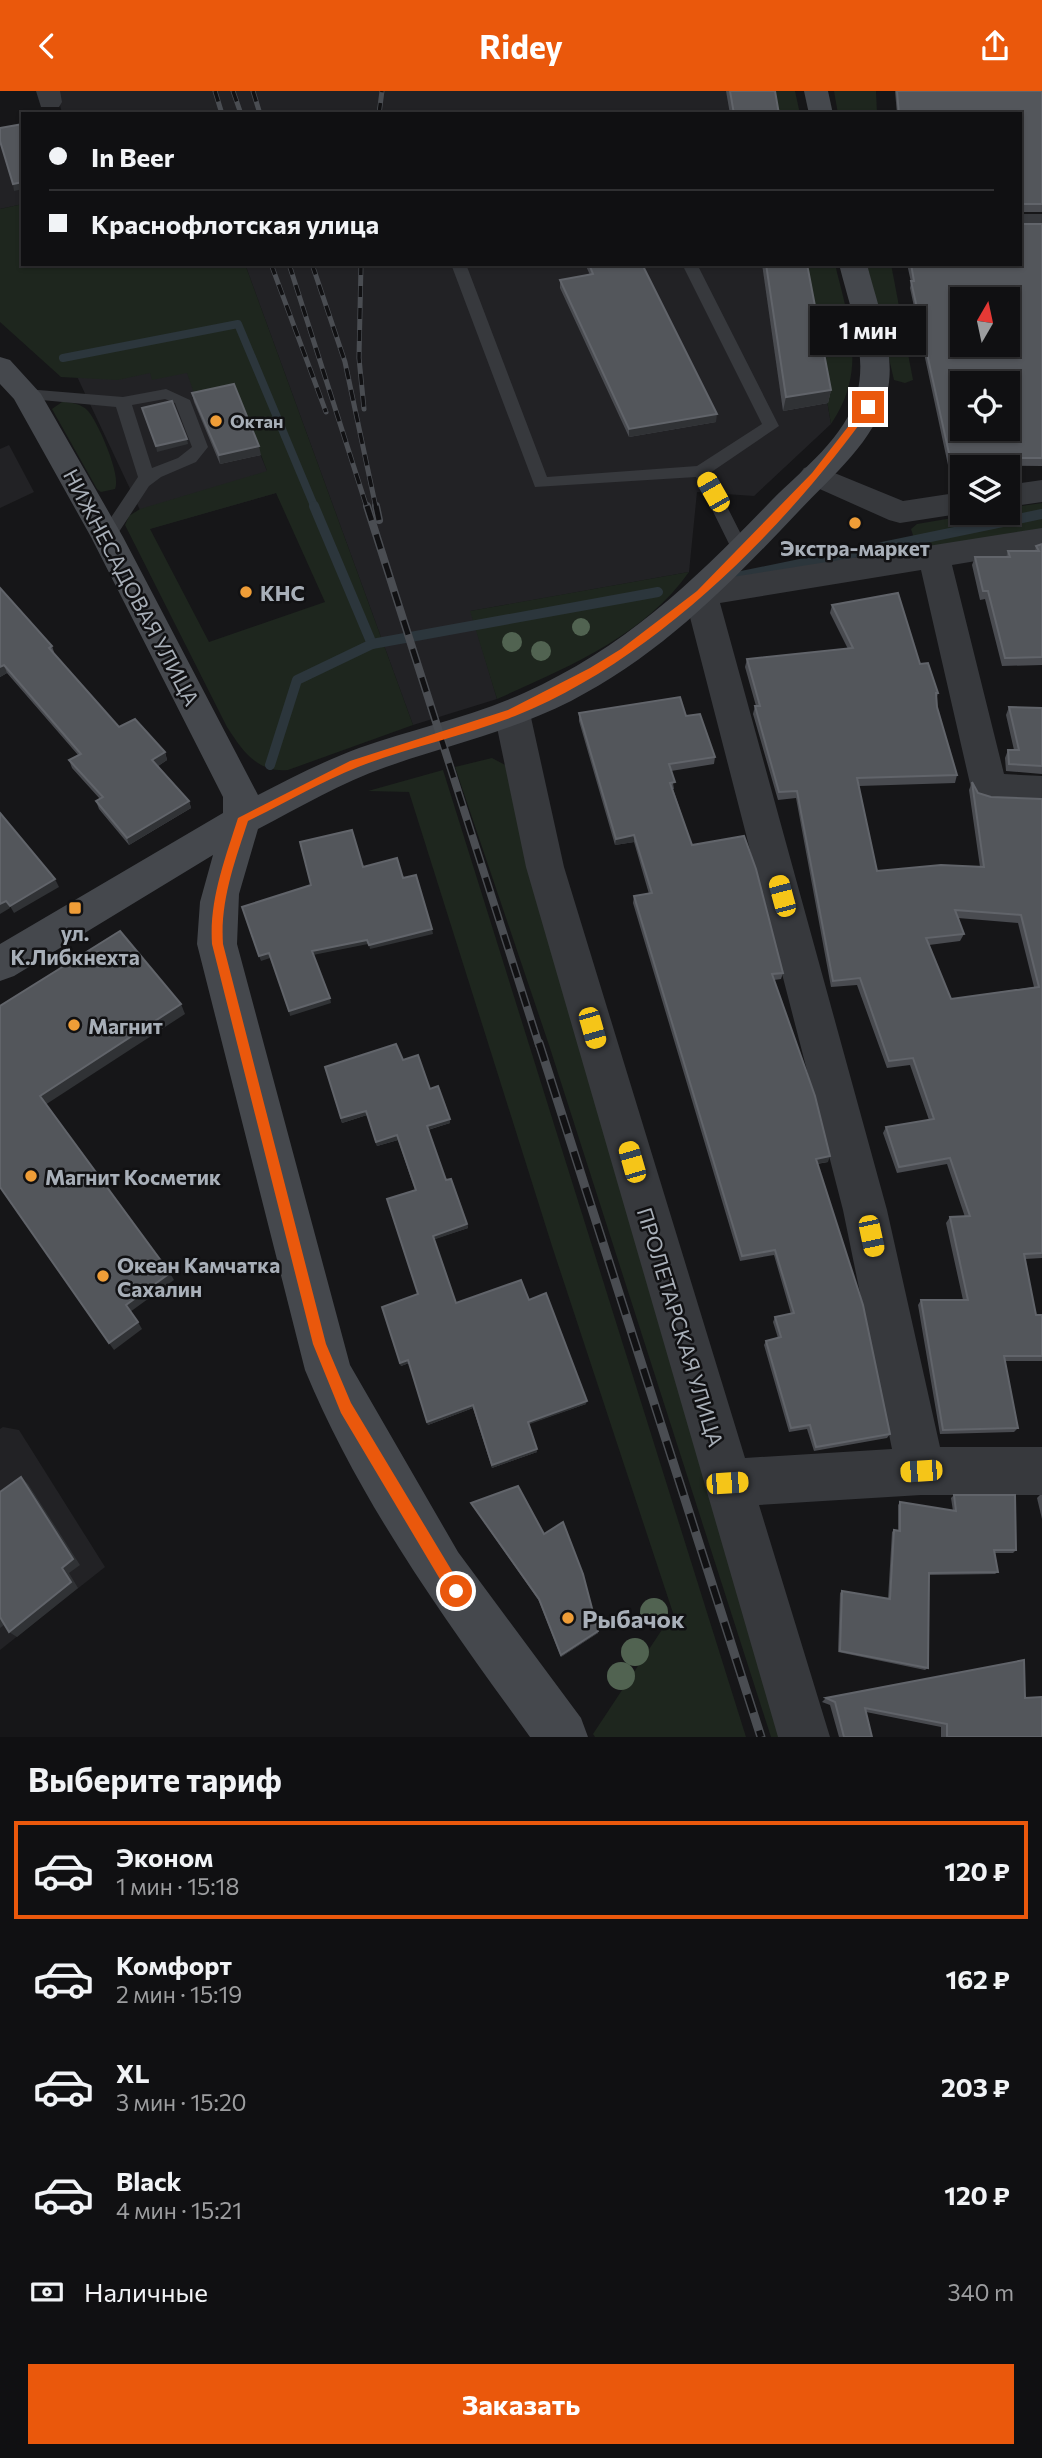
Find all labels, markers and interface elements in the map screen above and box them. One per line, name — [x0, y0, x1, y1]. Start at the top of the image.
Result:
text: Ridey — [479, 26, 563, 66]
icon: back — [28, 27, 66, 65]
icon: share — [976, 27, 1014, 65]
text: In Beer — [91, 141, 175, 172]
text: Краснофлотская улица — [91, 208, 379, 239]
north arrow — [950, 287, 1020, 357]
map controls — [950, 287, 1020, 525]
callout: 1 мин — [810, 306, 926, 355]
text: 1 мин — [839, 316, 897, 344]
button: locate — [950, 371, 1020, 441]
route end — [852, 391, 884, 423]
place label: Октан — [230, 410, 283, 432]
marker: Октан — [208, 413, 224, 429]
button: layers — [950, 455, 1020, 525]
street label: НИЖНЕСАДОВАЯ УЛИЦА — [59, 464, 205, 710]
car — [694, 469, 733, 515]
marker: Экстра-маркет — [847, 515, 863, 531]
place label: Экстра-маркет — [780, 535, 930, 560]
place label: КНС — [260, 580, 305, 605]
marker: КНС — [238, 584, 254, 600]
car — [767, 873, 798, 919]
marker: ул. К.Либкнехта — [67, 900, 83, 916]
place label: ул. К.Либкнехта — [10, 920, 140, 969]
car — [577, 1005, 608, 1051]
place label: Магнит — [88, 1013, 163, 1038]
marker: Магнит — [66, 1017, 82, 1033]
car — [617, 1139, 648, 1185]
place label: Магнит Косметик — [45, 1164, 221, 1189]
marker: Магнит Косметик — [23, 1168, 39, 1184]
street label: ПРОЛЕТАРСКАЯ УЛИЦА — [633, 1204, 729, 1450]
car — [857, 1213, 886, 1259]
place label: Океан Камчатка Сахалин — [117, 1252, 280, 1301]
marker: Океан Камчатка Сахалин — [95, 1268, 111, 1284]
car — [900, 1459, 943, 1483]
car — [706, 1471, 749, 1495]
route start — [440, 1575, 472, 1607]
place label: Рыбачок — [582, 1604, 685, 1633]
marker: Рыбачок — [560, 1610, 576, 1626]
text: Выберите тариф — [28, 1759, 282, 1799]
icon: car — [32, 1839, 95, 1902]
text: Эконом — [116, 1841, 213, 1872]
text: 120 ₽ — [944, 1855, 1010, 1886]
text: 1 мин · 15:18 — [116, 1872, 239, 1900]
icon: car — [32, 1947, 95, 2010]
text: Комфорт — [116, 1949, 232, 1980]
text: 162 ₽ — [945, 1963, 1010, 1994]
text: 2 мин · 15:19 — [116, 1980, 242, 2008]
icon: car — [32, 2055, 95, 2118]
text: XL — [116, 2057, 150, 2088]
text: 203 ₽ — [941, 2071, 1010, 2102]
text: 3 мин · 15:20 — [116, 2088, 247, 2116]
icon: car — [32, 2163, 95, 2226]
text: Black — [116, 2165, 182, 2196]
text: 120 ₽ — [944, 2179, 1010, 2210]
text: 4 мин · 15:21 — [116, 2196, 242, 2224]
icon: cash — [28, 2273, 66, 2311]
text: Наличные — [84, 2276, 208, 2307]
text: 340 m — [948, 2278, 1014, 2306]
button: Заказать — [28, 2364, 1014, 2444]

